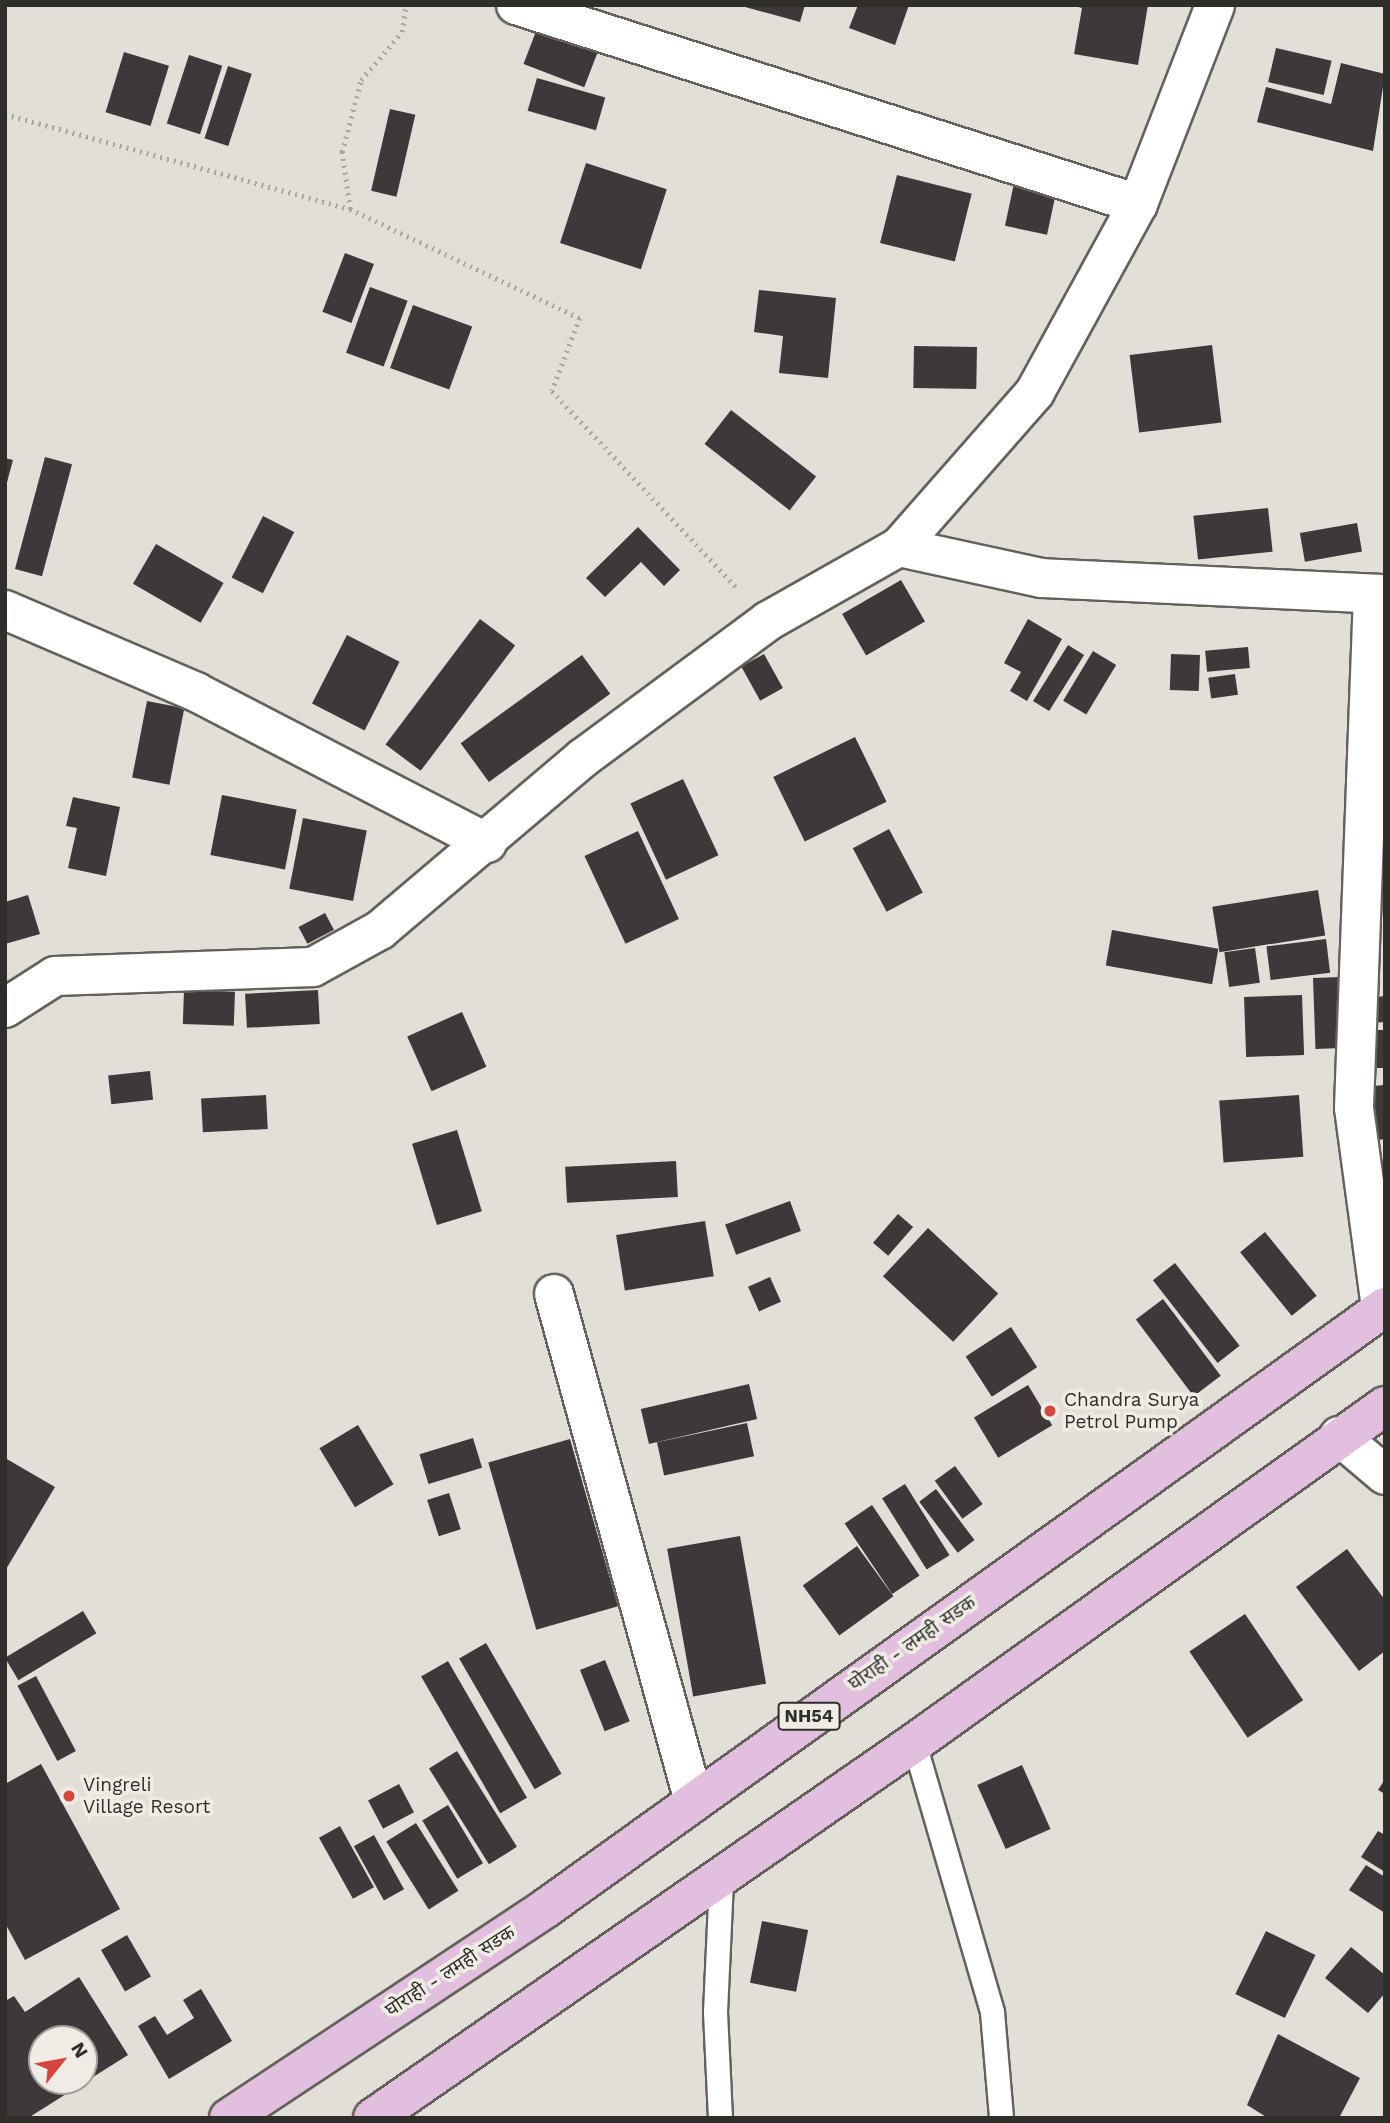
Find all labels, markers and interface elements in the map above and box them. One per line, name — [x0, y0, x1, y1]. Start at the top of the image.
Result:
place label: Chandra Surya Petrol Pump — [1064, 1389, 1200, 1433]
marker: Chandra Surya Petrol Pump — [1042, 1403, 1058, 1419]
street label: घोराही - लमही सडक — [844, 1591, 980, 1695]
road number: NH54 — [778, 1702, 840, 1730]
place label: Vingreli Village Resort — [83, 1774, 210, 1818]
marker: Vingreli Village Resort — [61, 1788, 77, 1804]
street label: घोराही - लमही सडक — [381, 1921, 519, 2021]
north arrow — [28, 2025, 98, 2095]
text: N — [66, 2038, 93, 2062]

